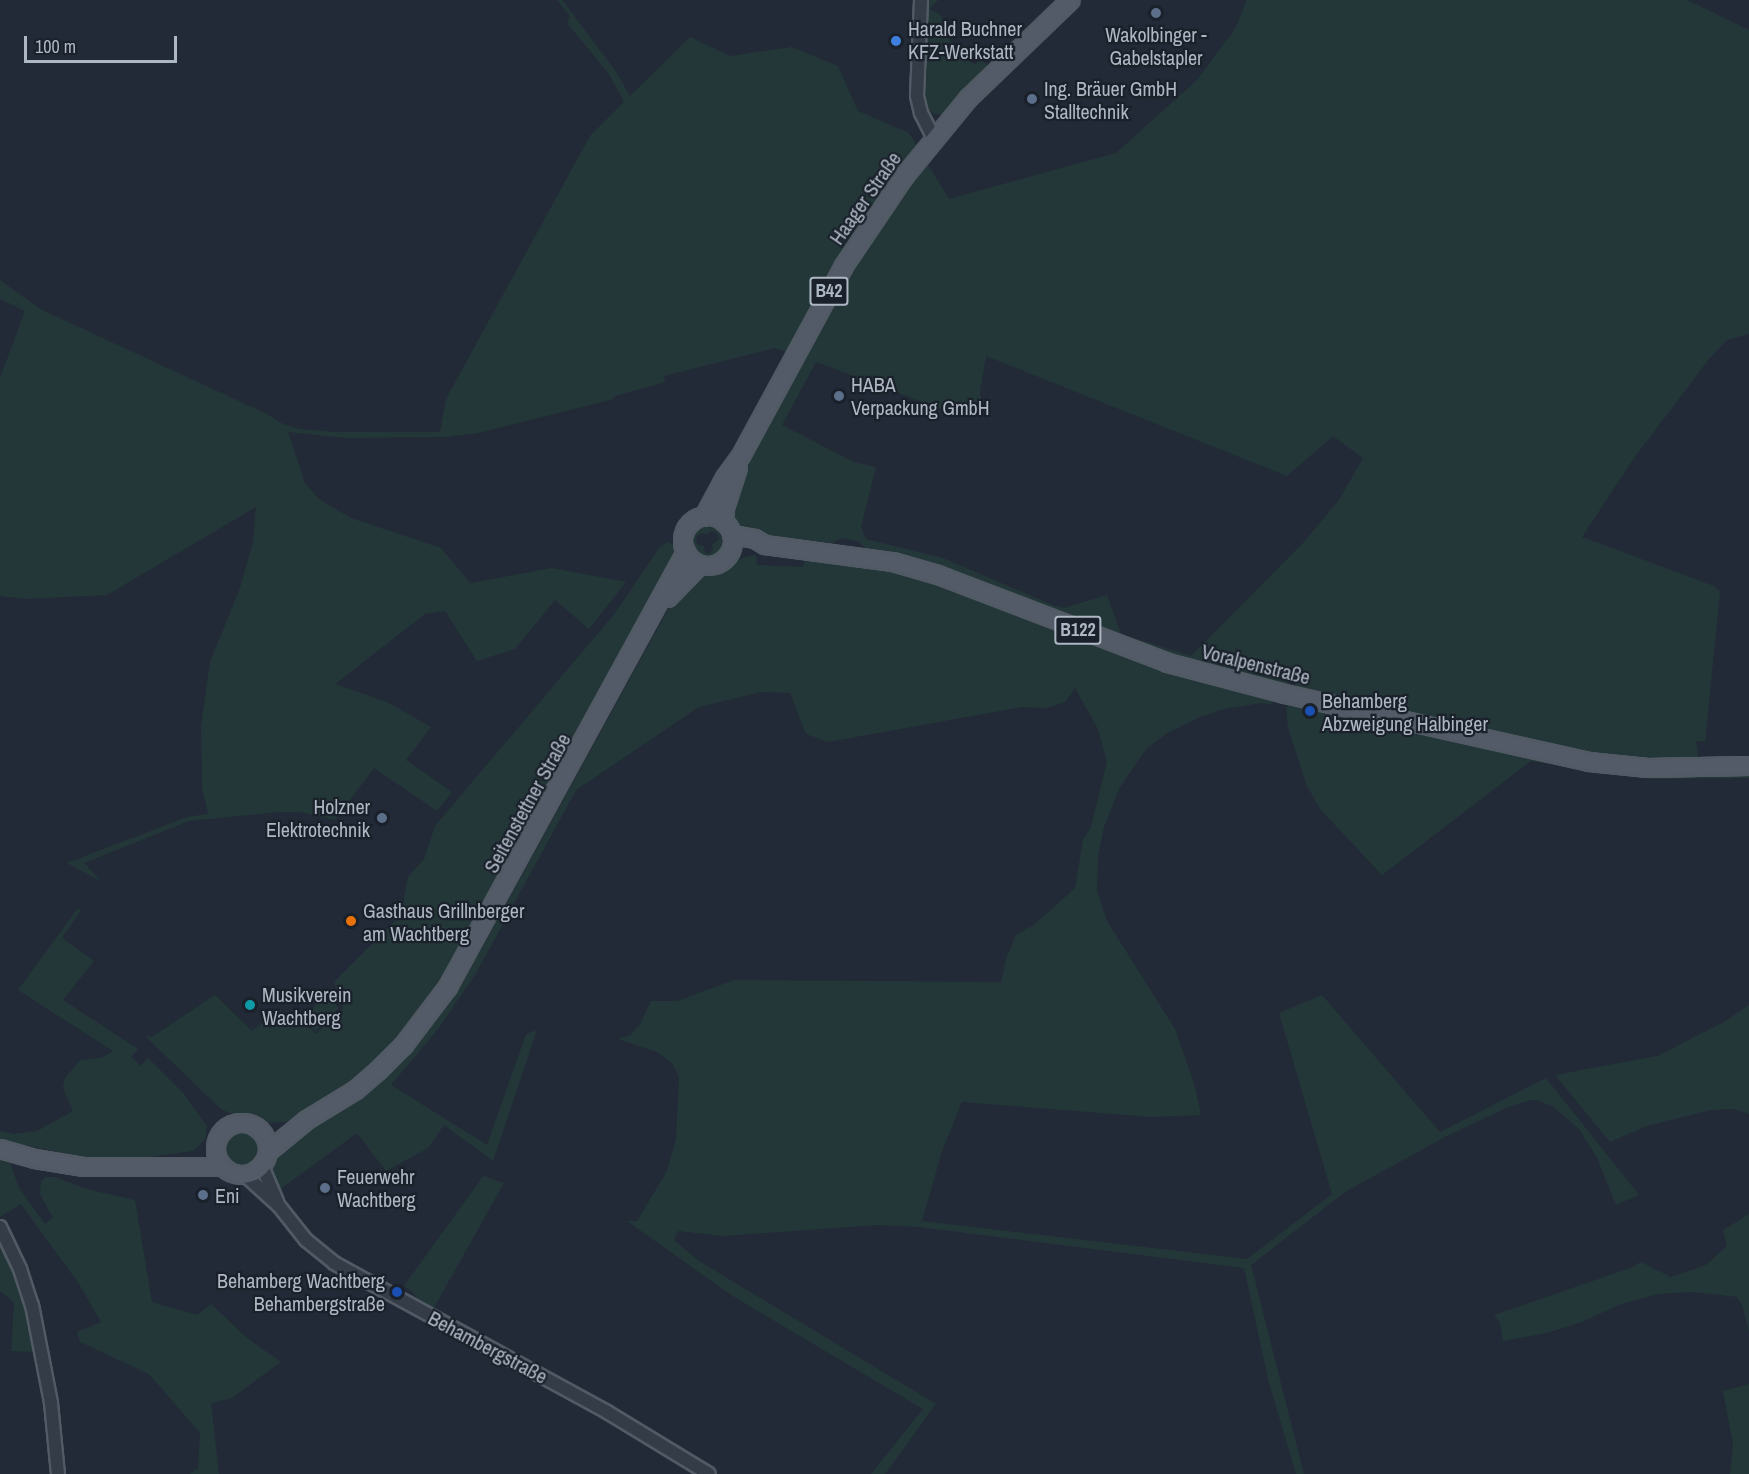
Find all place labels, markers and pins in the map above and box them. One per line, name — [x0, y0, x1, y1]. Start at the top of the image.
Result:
marker: Wakolbinger - Gabelstapler — [1149, 6, 1163, 20]
place label: Harald Buchner KFZ-Werkstatt — [908, 17, 1022, 64]
place label: Wakolbinger - Gabelstapler — [1105, 22, 1207, 69]
marker: Harald Buchner KFZ-Werkstatt — [889, 34, 903, 48]
place label: Ing. Bräuer GmbH Stalltechnik — [1044, 76, 1177, 123]
marker: Ing. Bräuer GmbH Stalltechnik — [1025, 92, 1039, 106]
place label: HABA Verpackung GmbH — [851, 372, 990, 419]
marker: HABA Verpackung GmbH — [832, 389, 846, 403]
place label: Behamberg Abzweigung Halbinger — [1322, 688, 1488, 735]
marker: Behamberg Abzweigung Halbinger — [1303, 704, 1317, 718]
place label: Holzner Elektrotechnik — [266, 795, 370, 842]
marker: Holzner Elektrotechnik — [375, 811, 389, 825]
place label: Gasthaus Grillnberger am Wachtberg — [363, 898, 524, 945]
marker: Gasthaus Grillnberger am Wachtberg — [344, 914, 358, 928]
place label: Musikverein Wachtberg — [262, 982, 351, 1029]
marker: Musikverein Wachtberg — [243, 998, 257, 1012]
place label: Feuerwehr Wachtberg — [337, 1164, 416, 1211]
marker: Feuerwehr Wachtberg — [318, 1181, 332, 1195]
place label: Eni — [215, 1183, 240, 1207]
marker: Eni — [196, 1188, 210, 1202]
place label: Behamberg Wachtberg Behambergstraße — [217, 1268, 385, 1315]
marker: Behamberg Wachtberg Behambergstraße — [390, 1285, 404, 1299]

